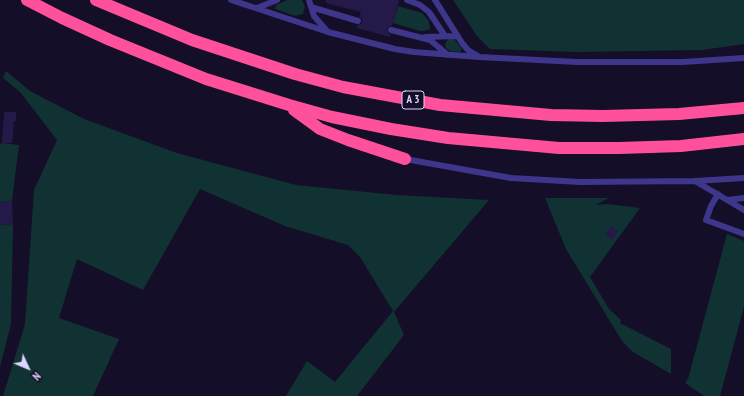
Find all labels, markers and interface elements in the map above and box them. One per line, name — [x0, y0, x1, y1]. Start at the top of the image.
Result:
road number: A 3 — [402, 91, 424, 109]
north arrow — [8, 348, 48, 388]
text: N — [30, 369, 44, 383]

